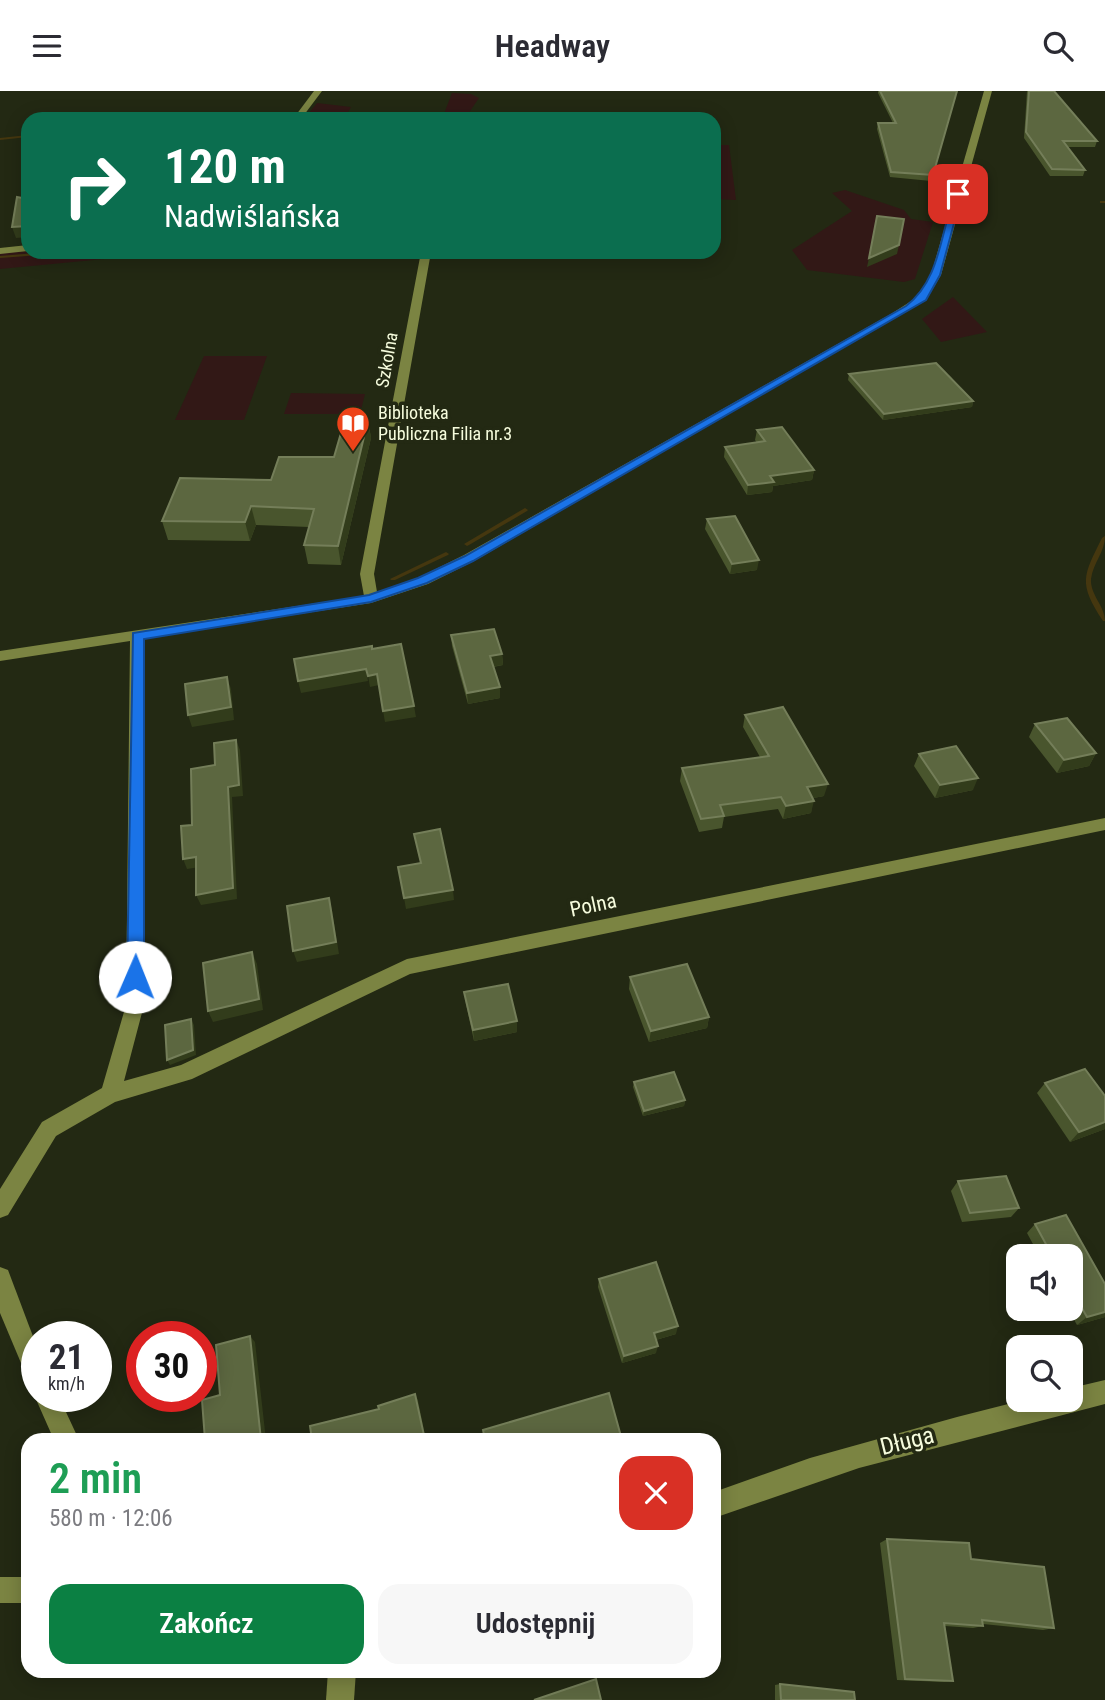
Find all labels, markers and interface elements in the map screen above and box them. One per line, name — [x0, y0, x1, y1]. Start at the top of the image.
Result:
icon: menu — [28, 27, 66, 65]
text: Headway — [495, 27, 610, 65]
icon: search — [1039, 27, 1077, 65]
text: 120 m — [164, 138, 286, 195]
icon: right — [49, 140, 140, 231]
pin — [928, 164, 988, 224]
icon: arrive — [939, 175, 977, 213]
text: Nadwiślańska — [164, 197, 340, 235]
street label: Szkolna — [371, 331, 402, 389]
place label: Biblioteka Publiczna Filia nr.3 — [378, 402, 512, 444]
library icon: Biblioteka Publiczna Filia nr.3 — [334, 404, 372, 453]
street label: Polna — [567, 888, 619, 922]
position arrow — [98, 940, 172, 1014]
map controls — [1006, 1244, 1083, 1412]
button: sound — [1006, 1244, 1083, 1321]
speed limit sign: 30 — [126, 1321, 217, 1412]
button: search — [1006, 1335, 1083, 1412]
text: 21 — [49, 1337, 84, 1378]
text: km/h — [48, 1373, 85, 1394]
street label: Długa — [877, 1421, 937, 1461]
text: 2 min — [49, 1454, 142, 1503]
button: close — [619, 1456, 693, 1530]
text: 580 m · 12:06 — [49, 1505, 173, 1532]
button: Zakończ — [49, 1584, 364, 1664]
button: Udostępnij — [378, 1584, 693, 1664]

